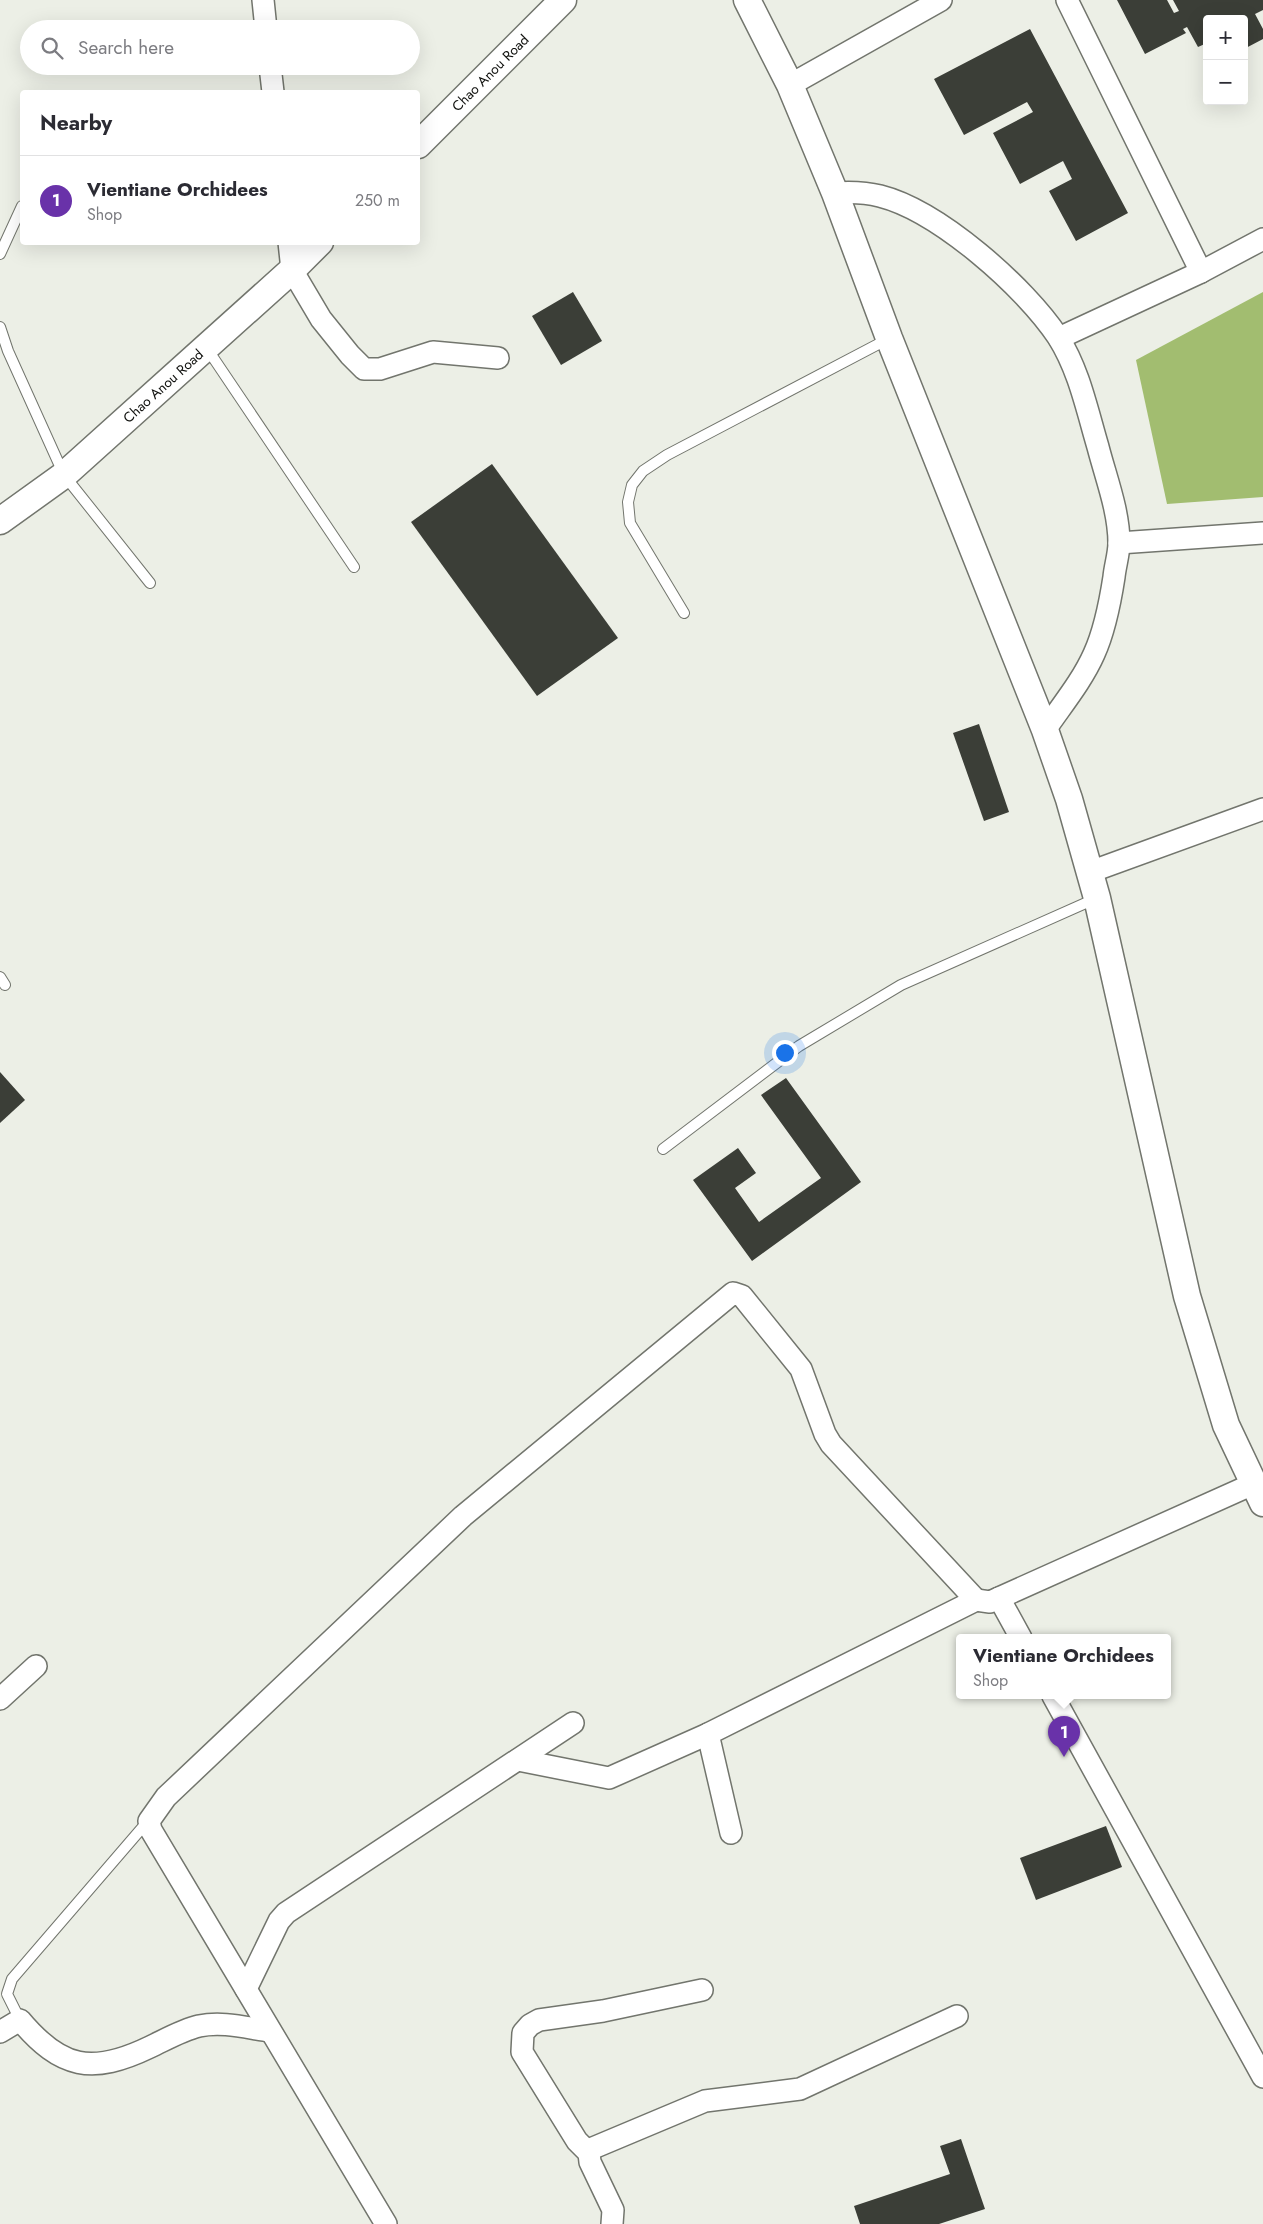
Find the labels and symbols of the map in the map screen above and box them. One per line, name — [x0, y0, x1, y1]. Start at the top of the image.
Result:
street label: Chao Anou Road — [447, 30, 533, 116]
street label: Chao Anou Road — [119, 345, 207, 427]
your location — [772, 1040, 798, 1066]
pin: 1 — [1048, 1716, 1080, 1757]

